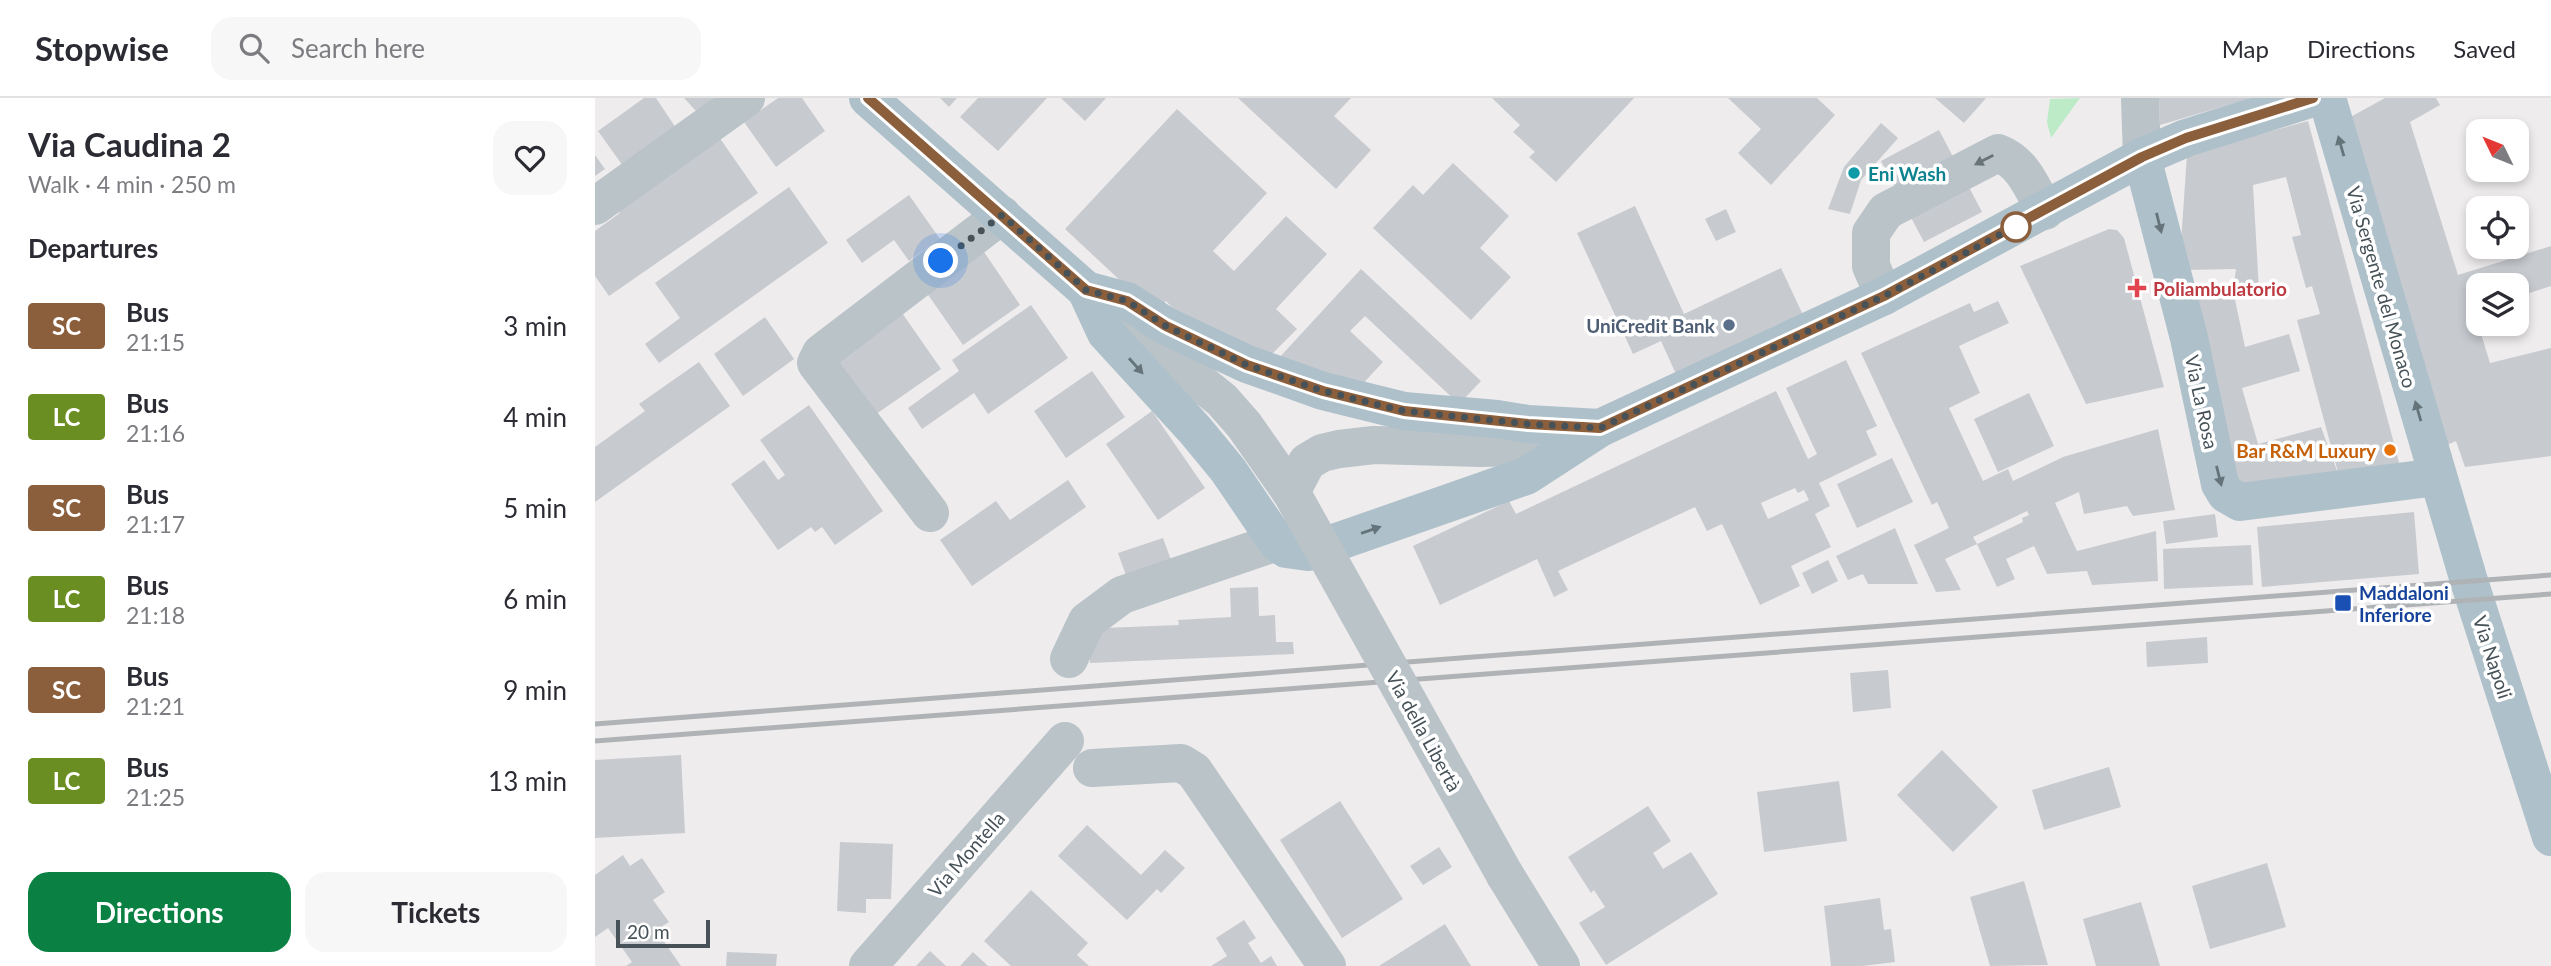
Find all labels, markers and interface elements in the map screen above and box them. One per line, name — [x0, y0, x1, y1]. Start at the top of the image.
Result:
search box — [211, 17, 701, 80]
text: Stopwise — [35, 28, 169, 68]
icon: search — [235, 29, 273, 67]
text: Search here — [291, 32, 425, 64]
text: Map — [2222, 34, 2269, 63]
text: Directions — [2307, 34, 2415, 63]
text: Saved — [2453, 34, 2516, 63]
north arrow — [2466, 119, 2529, 182]
map controls — [2466, 119, 2529, 336]
button: heart — [493, 121, 567, 195]
text: Via Caudina 2 — [28, 124, 231, 164]
one-way arrow — [2335, 135, 2345, 156]
one-way arrow — [1974, 155, 1994, 166]
place label: Eni Wash — [1868, 162, 1946, 185]
marker: Eni Wash — [1846, 165, 1862, 181]
text: Walk · 4 min · 250 m — [28, 170, 236, 198]
street label: Via Sergente del Monaco — [2342, 184, 2422, 390]
button: locate — [2466, 196, 2529, 259]
unlabelled marker — [2001, 212, 2031, 242]
one-way arrow — [2154, 212, 2165, 234]
text: Departures — [28, 232, 158, 264]
your location — [923, 243, 958, 278]
button: layers — [2466, 273, 2529, 336]
place label: Poliambulatorio — [2153, 277, 2287, 300]
marker: Poliambulatorio — [2127, 278, 2147, 298]
text: Bus — [126, 296, 169, 328]
text: 3 min — [503, 310, 567, 342]
text: SC — [52, 311, 81, 340]
place label: UniCredit Bank — [1586, 314, 1716, 337]
marker: UniCredit Bank — [1721, 317, 1737, 333]
text: 21:15 — [126, 328, 185, 356]
street label: Via La Rosa — [2181, 353, 2223, 451]
one-way arrow — [1128, 357, 1144, 374]
text: Bus — [126, 387, 169, 419]
text: 4 min — [503, 401, 567, 433]
one-way arrow — [2413, 401, 2423, 422]
text: LC — [53, 402, 80, 431]
text: 21:16 — [126, 419, 185, 447]
place label: Bar R&M Luxury — [2236, 439, 2377, 462]
marker: Bar R&M Luxury — [2382, 442, 2398, 458]
one-way arrow — [2214, 466, 2225, 488]
text: Bus — [126, 478, 169, 510]
text: 5 min — [503, 492, 567, 524]
text: SC — [52, 493, 81, 522]
text: 21:17 — [126, 510, 185, 538]
one-way arrow — [1360, 525, 1381, 536]
text: Bus — [126, 569, 169, 601]
place label: Maddaloni Inferiore — [2359, 581, 2449, 626]
text: 6 min — [503, 583, 567, 615]
text: LC — [53, 584, 80, 613]
marker: Maddaloni Inferiore — [2333, 593, 2353, 613]
text: 21:18 — [126, 601, 185, 629]
street label: Via Napoli — [2469, 613, 2517, 701]
text: Bus — [126, 660, 169, 692]
street label: Via della Libertà — [1381, 667, 1467, 795]
text: 9 min — [503, 674, 567, 706]
text: SC — [52, 675, 81, 704]
text: 21:21 — [126, 692, 185, 720]
text: Bus — [126, 751, 169, 783]
text: 13 min — [488, 765, 567, 797]
text: LC — [53, 766, 80, 795]
text: 21:25 — [126, 783, 185, 811]
street label: Via Montella — [923, 807, 1009, 901]
button: Directions — [28, 872, 291, 952]
button: Tickets — [305, 872, 567, 952]
scale bar — [616, 917, 711, 949]
text: 20 m — [627, 920, 670, 943]

